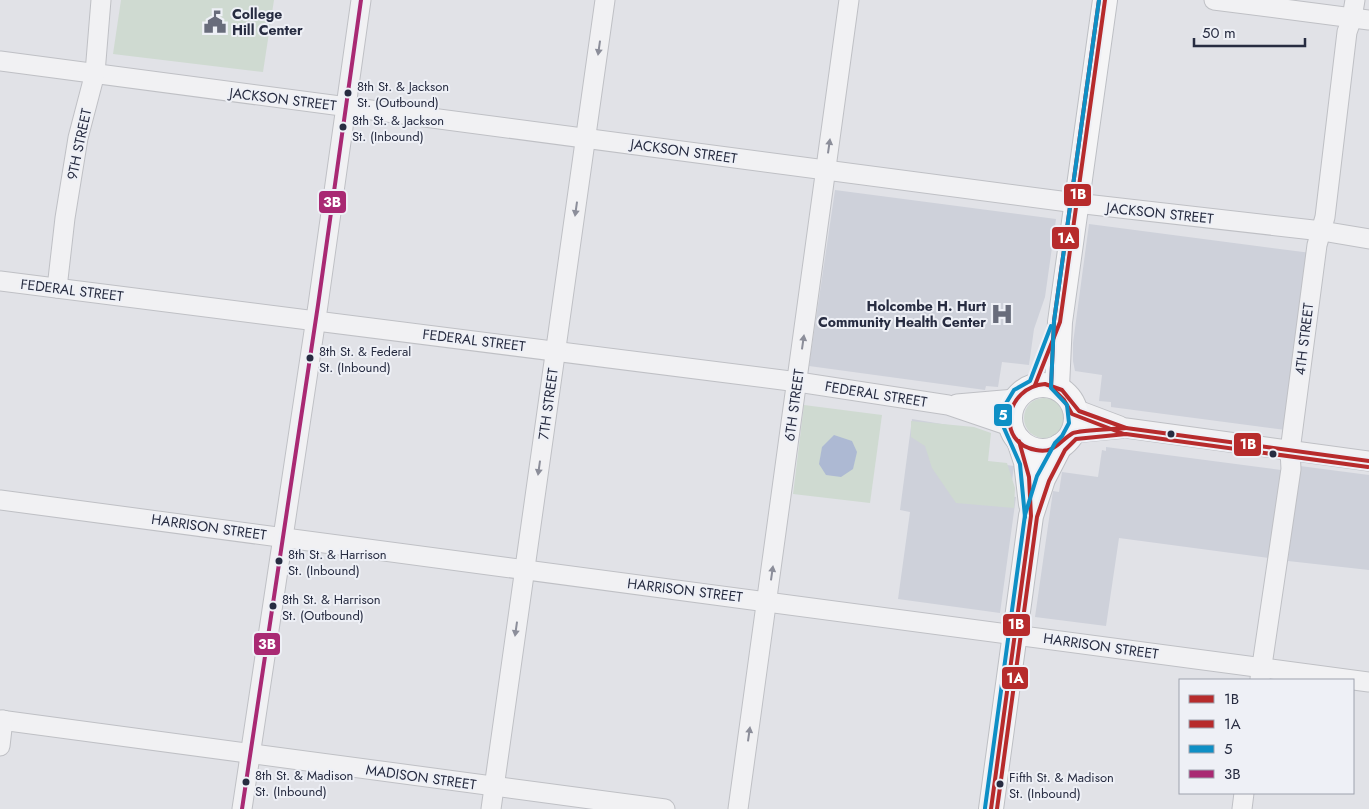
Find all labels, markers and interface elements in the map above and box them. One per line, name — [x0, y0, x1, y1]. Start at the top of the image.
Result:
place label: College Hill Center — [232, 4, 303, 40]
public building icon: College Hill Center — [202, 9, 228, 35]
scale bar — [1194, 15, 1305, 47]
text: 50 m — [1202, 22, 1236, 44]
one-way arrow — [595, 41, 603, 57]
place label: 8th St. & Jackson St. (Outbound) — [357, 77, 449, 112]
street label: JACKSON STREET — [226, 82, 338, 116]
marker: 8th St. & Jackson St. (Outbound) — [343, 88, 353, 98]
street label: 9TH STREET — [62, 106, 96, 181]
place label: 8th St. & Jackson St. (Inbound) — [352, 111, 444, 146]
marker: 8th St. & Jackson St. (Inbound) — [338, 122, 348, 132]
street label: JACKSON STREET — [627, 133, 739, 168]
one-way arrow — [825, 138, 833, 154]
line badge: 1B — [1063, 183, 1092, 207]
text: 1B — [1070, 184, 1086, 204]
line badge: 3B — [318, 190, 347, 214]
text: 3B — [323, 192, 341, 212]
street label: JACKSON STREET — [1104, 197, 1215, 229]
one-way arrow — [572, 202, 580, 218]
line badge: 1A — [1051, 226, 1080, 250]
text: 1A — [1057, 228, 1075, 248]
street label: FEDERAL STREET — [19, 274, 125, 306]
place label: Holcombe H. Hurt Community Health Center — [818, 296, 987, 332]
hospital icon: Holcombe H. Hurt Community Health Center — [989, 301, 1015, 327]
street label: 4TH STREET — [1290, 301, 1318, 376]
street label: FEDERAL STREET — [421, 324, 527, 356]
one-way arrow — [799, 334, 807, 350]
place label: 8th St. & Federal St. (Inbound) — [319, 342, 411, 377]
marker: 8th St. & Federal St. (Inbound) — [305, 353, 315, 363]
street label: 7TH STREET — [533, 366, 563, 441]
street label: 6TH STREET — [779, 367, 809, 442]
street label: FEDERAL STREET — [823, 376, 929, 412]
line badge: 5 — [993, 403, 1013, 427]
text: 5 — [998, 405, 1008, 425]
unlabelled marker — [1166, 429, 1176, 439]
line badge: 1B — [1233, 432, 1262, 457]
text: 1B — [1240, 434, 1256, 454]
unlabelled marker — [1268, 449, 1278, 459]
one-way arrow — [535, 460, 543, 476]
street label: HARRISON STREET — [150, 509, 268, 545]
place label: 8th St. & Harrison St. (Inbound) — [288, 545, 387, 580]
marker: 8th St. & Harrison St. (Inbound) — [274, 556, 284, 566]
one-way arrow — [768, 564, 776, 580]
street label: HARRISON STREET — [626, 573, 744, 607]
place label: 8th St. & Harrison St. (Outbound) — [282, 590, 381, 625]
marker: 8th St. & Harrison St. (Outbound) — [268, 601, 278, 611]
line badge: 1B — [1002, 613, 1031, 637]
text: 1B — [1008, 614, 1024, 634]
one-way arrow — [512, 621, 520, 637]
street label: HARRISON STREET — [1042, 628, 1160, 664]
line badge: 3B — [253, 632, 281, 656]
text: 3B — [258, 634, 276, 654]
line badge: 1A — [1001, 666, 1029, 690]
text: 1A — [1006, 668, 1024, 688]
legend — [1179, 679, 1354, 794]
text: 1B — [1224, 688, 1239, 710]
text: 1A — [1224, 713, 1241, 735]
one-way arrow — [745, 725, 753, 741]
text: 5 — [1224, 738, 1232, 760]
street label: MADISON STREET — [365, 759, 478, 795]
text: 3B — [1224, 763, 1241, 785]
place label: 8th St. & Madison St. (Inbound) — [255, 766, 353, 801]
place label: Fifth St. & Madison St. (Inbound) — [1009, 768, 1114, 803]
marker: 8th St. & Madison St. (Inbound) — [241, 777, 251, 787]
marker: Fifth St. & Madison St. (Inbound) — [995, 779, 1005, 789]

